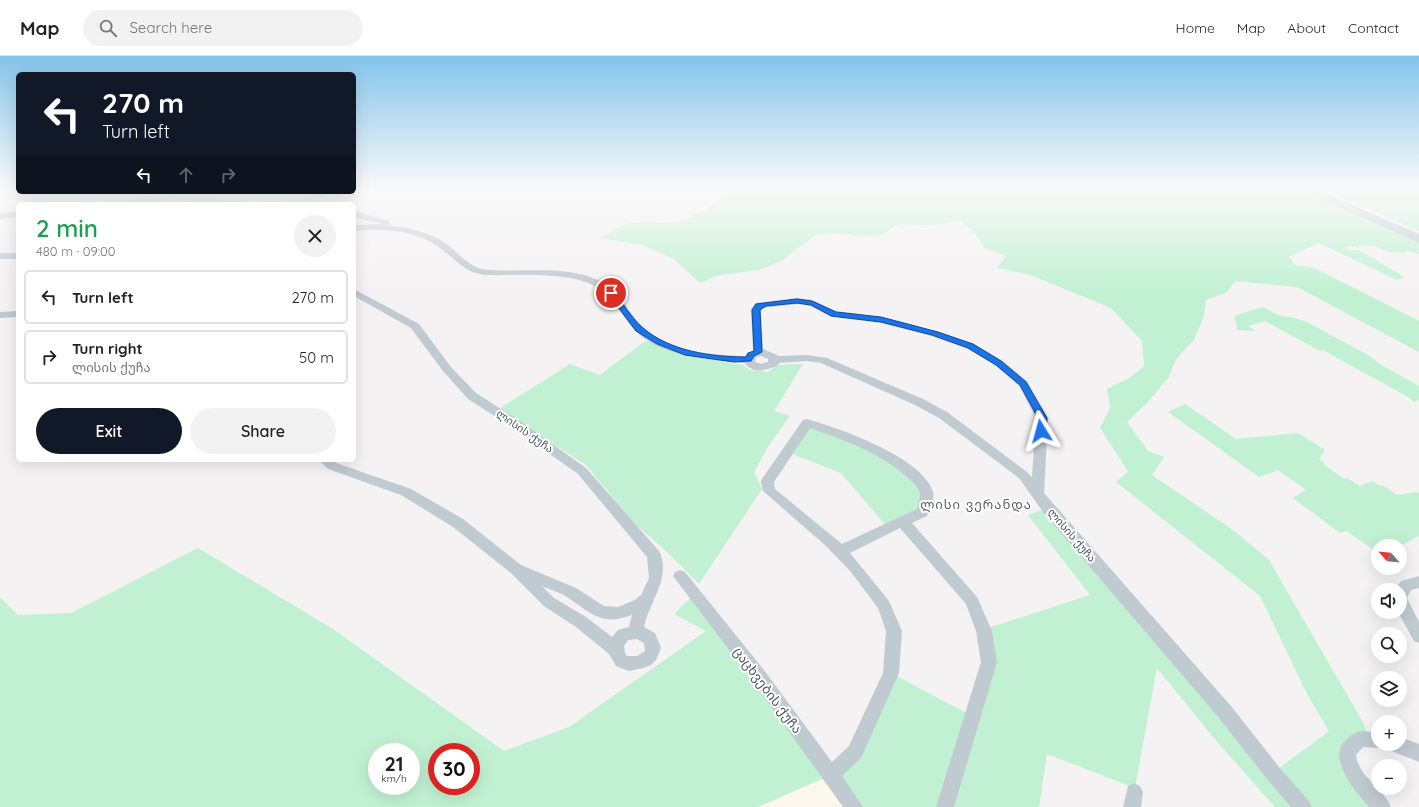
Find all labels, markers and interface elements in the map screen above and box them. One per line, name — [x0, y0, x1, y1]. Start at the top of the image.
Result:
search box — [83, 10, 363, 46]
text: Map — [20, 16, 59, 40]
icon: search — [97, 17, 119, 39]
text: Search here — [129, 18, 212, 37]
text: Home — [1176, 19, 1215, 37]
text: Map — [1237, 19, 1265, 37]
text: About — [1287, 19, 1326, 37]
text: Contact — [1348, 19, 1399, 37]
text: 270 m — [102, 85, 184, 120]
icon: left — [36, 88, 88, 140]
text: Turn left — [102, 120, 170, 143]
icon: left — [133, 164, 155, 186]
icon: ahead — [175, 164, 197, 186]
icon: right — [217, 164, 239, 186]
text: 2 min — [36, 213, 98, 243]
button: close — [294, 215, 336, 257]
text: 480 m · 09:00 — [36, 243, 116, 259]
pin — [594, 276, 628, 310]
icon: arrive — [600, 282, 622, 304]
icon: left — [38, 286, 60, 308]
text: Turn left — [72, 288, 134, 307]
text: 270 m — [292, 288, 334, 307]
text: Turn right — [72, 339, 143, 358]
icon: right — [38, 346, 60, 368]
text: 50 m — [299, 348, 334, 367]
text: ლისის ქუჩა — [72, 359, 151, 375]
street label: ლისის ქუჩა — [494, 406, 556, 456]
button: Exit — [36, 408, 182, 454]
button: Share — [190, 408, 336, 454]
position arrow — [1020, 410, 1062, 452]
district label: ლისი ვერანდა — [920, 496, 1032, 513]
street label: ლისის ქუჩა — [1045, 505, 1099, 565]
north arrow — [1371, 539, 1407, 575]
map controls — [1371, 539, 1407, 795]
button: sound — [1371, 583, 1407, 619]
button: search — [1371, 627, 1407, 663]
street label: ცაცხვების ქუჩა — [730, 644, 806, 736]
button: layers — [1371, 671, 1407, 707]
button: + — [1371, 715, 1407, 751]
speed limit sign: 30 — [428, 743, 480, 795]
text: 21 — [384, 751, 404, 776]
button: − — [1371, 759, 1407, 795]
text: km/h — [381, 772, 407, 785]

